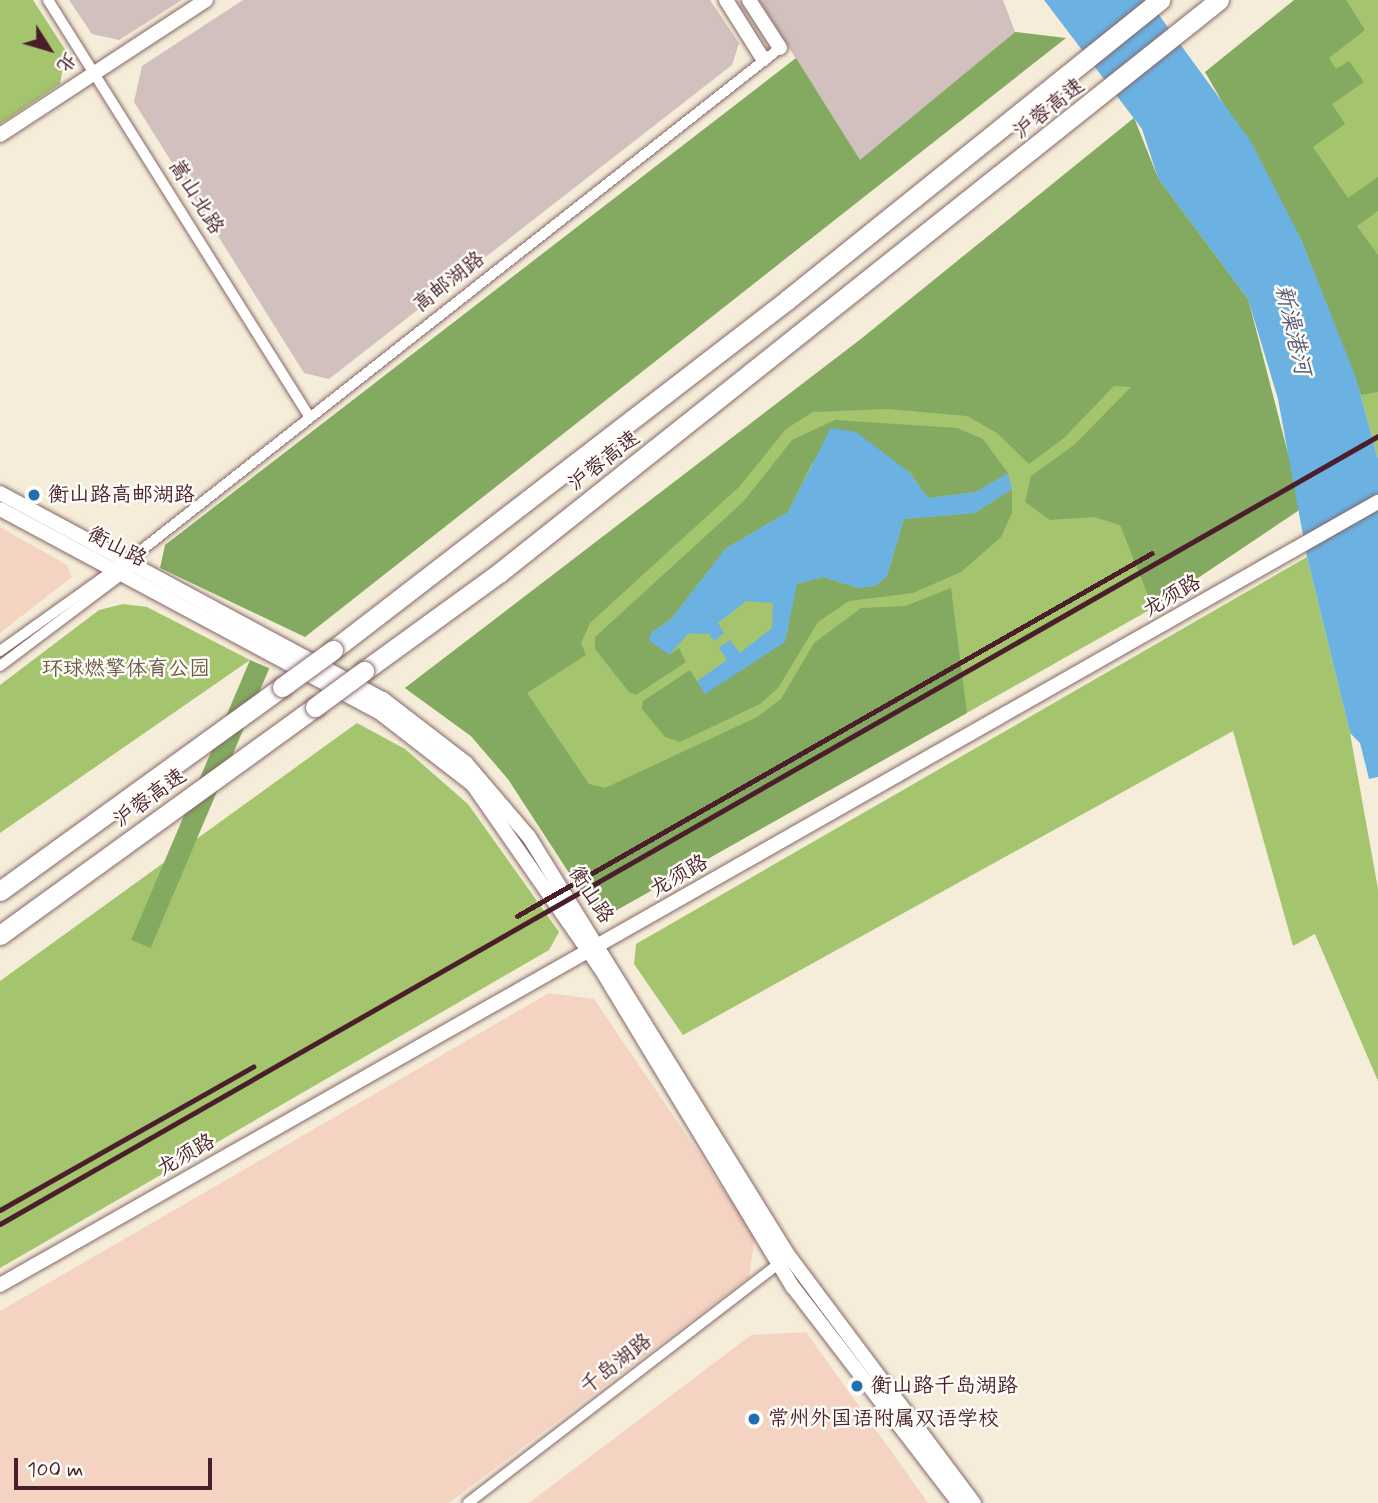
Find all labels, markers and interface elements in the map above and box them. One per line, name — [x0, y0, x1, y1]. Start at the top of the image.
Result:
north arrow — [14, 14, 84, 84]
text: 北 — [50, 47, 82, 77]
street label: 沪蓉高速 — [1008, 73, 1090, 145]
street label: 嵩山北路 — [163, 155, 229, 239]
street label: 高邮湖路 — [408, 246, 490, 318]
water label: 新澡港河 — [1268, 282, 1316, 378]
street label: 沪蓉高速 — [563, 425, 645, 497]
place label: 衡山路高邮湖路 — [48, 482, 195, 508]
marker: 衡山路高邮湖路 — [26, 487, 42, 503]
street label: 衡山路 — [83, 521, 151, 573]
street label: 龙须路 — [1138, 569, 1206, 623]
park label: 环球燃擎体育公园 — [42, 656, 210, 682]
street label: 沪蓉高速 — [109, 763, 191, 833]
street label: 龙须路 — [645, 849, 713, 903]
street label: 衡山路 — [563, 862, 619, 928]
street label: 龙须路 — [152, 1128, 220, 1182]
street label: 千岛湖路 — [575, 1328, 657, 1400]
place label: 衡山路千岛湖路 — [871, 1373, 1018, 1399]
marker: 衡山路千岛湖路 — [849, 1378, 865, 1394]
place label: 常州外国语附属双语学校 — [768, 1406, 999, 1432]
marker: 常州外国语附属双语学校 — [746, 1411, 762, 1427]
scale bar — [18, 1444, 215, 1488]
text: 100 m — [27, 1456, 83, 1484]

